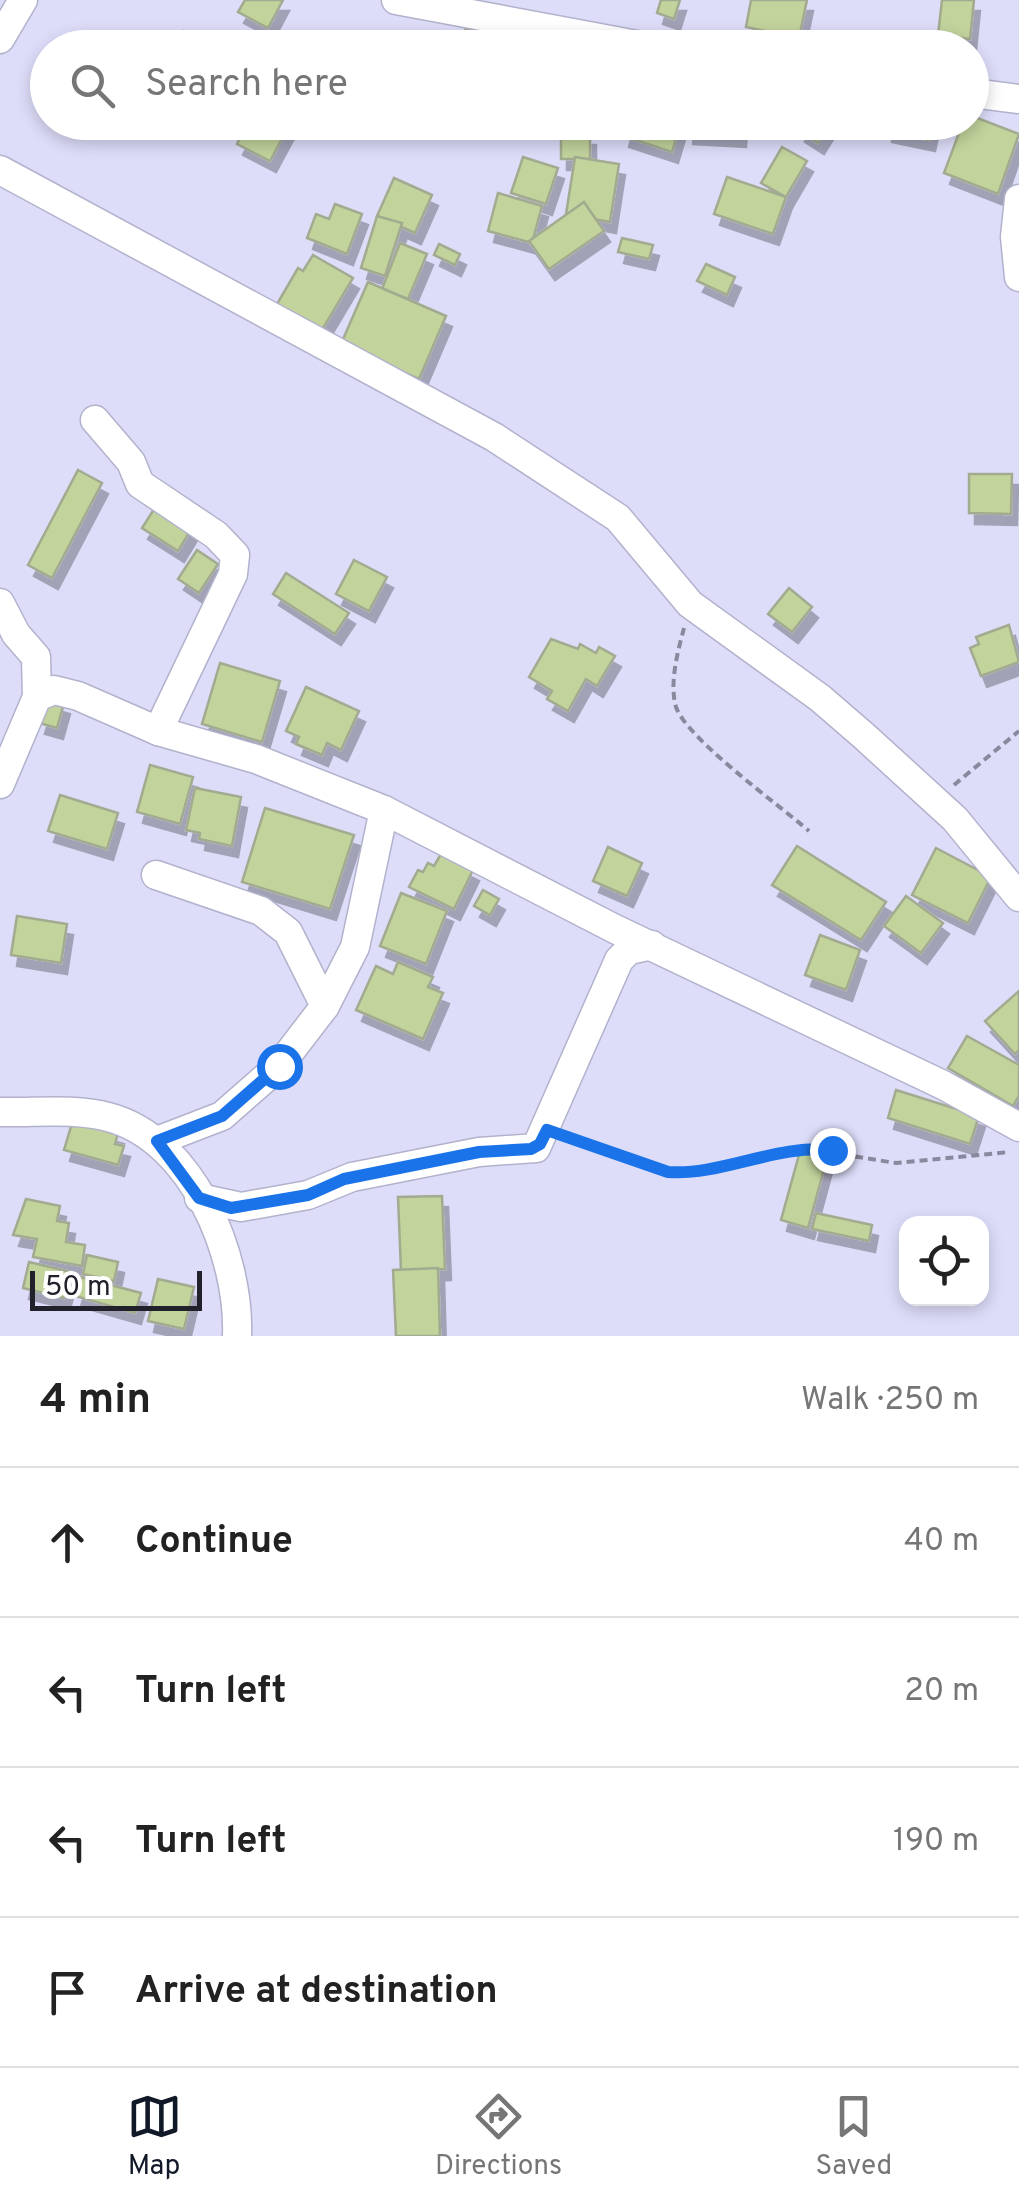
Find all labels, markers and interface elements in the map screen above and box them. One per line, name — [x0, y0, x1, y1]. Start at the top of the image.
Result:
search box — [30, 30, 989, 140]
icon: search — [65, 58, 120, 113]
text: Search here — [145, 61, 348, 110]
route start — [257, 1044, 303, 1090]
route end — [810, 1128, 856, 1174]
map controls — [899, 1216, 989, 1306]
button: locate — [899, 1216, 989, 1306]
scale bar — [30, 1266, 202, 1310]
text: 50 m — [45, 1270, 111, 1306]
text: 4 min — [40, 1375, 151, 1428]
text: Walk · 250 m — [801, 1381, 979, 1421]
icon: ahead — [40, 1515, 95, 1570]
text: Continue — [135, 1518, 293, 1567]
text: 40 m — [904, 1522, 979, 1562]
icon: left — [40, 1665, 95, 1720]
text: Turn left — [135, 1668, 287, 1717]
text: 20 m — [904, 1672, 979, 1712]
icon: left — [40, 1815, 95, 1870]
text: Turn left — [135, 1818, 287, 1867]
text: 190 m — [893, 1822, 979, 1862]
icon: arrive — [40, 1965, 95, 2020]
text: Arrive at destination — [135, 1968, 498, 2017]
tab: Map — [127, 2089, 182, 2185]
tab: Directions — [435, 2089, 562, 2185]
tab: Saved — [815, 2089, 892, 2185]

